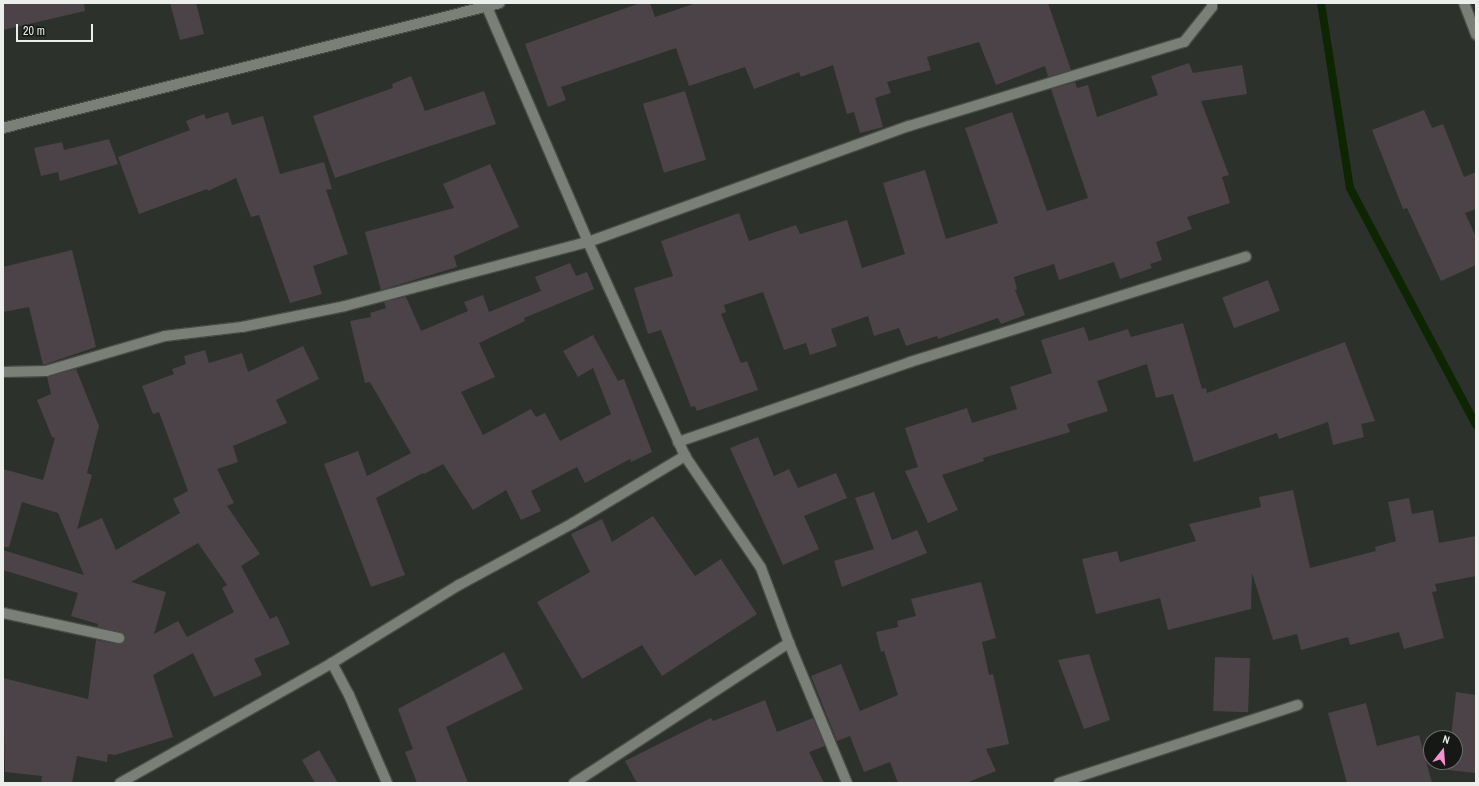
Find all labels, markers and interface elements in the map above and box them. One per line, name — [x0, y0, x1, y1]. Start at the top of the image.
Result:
scale bar — [18, 16, 95, 42]
text: 20 m — [23, 23, 45, 39]
north arrow — [1423, 730, 1463, 770]
text: N — [1441, 732, 1451, 747]

